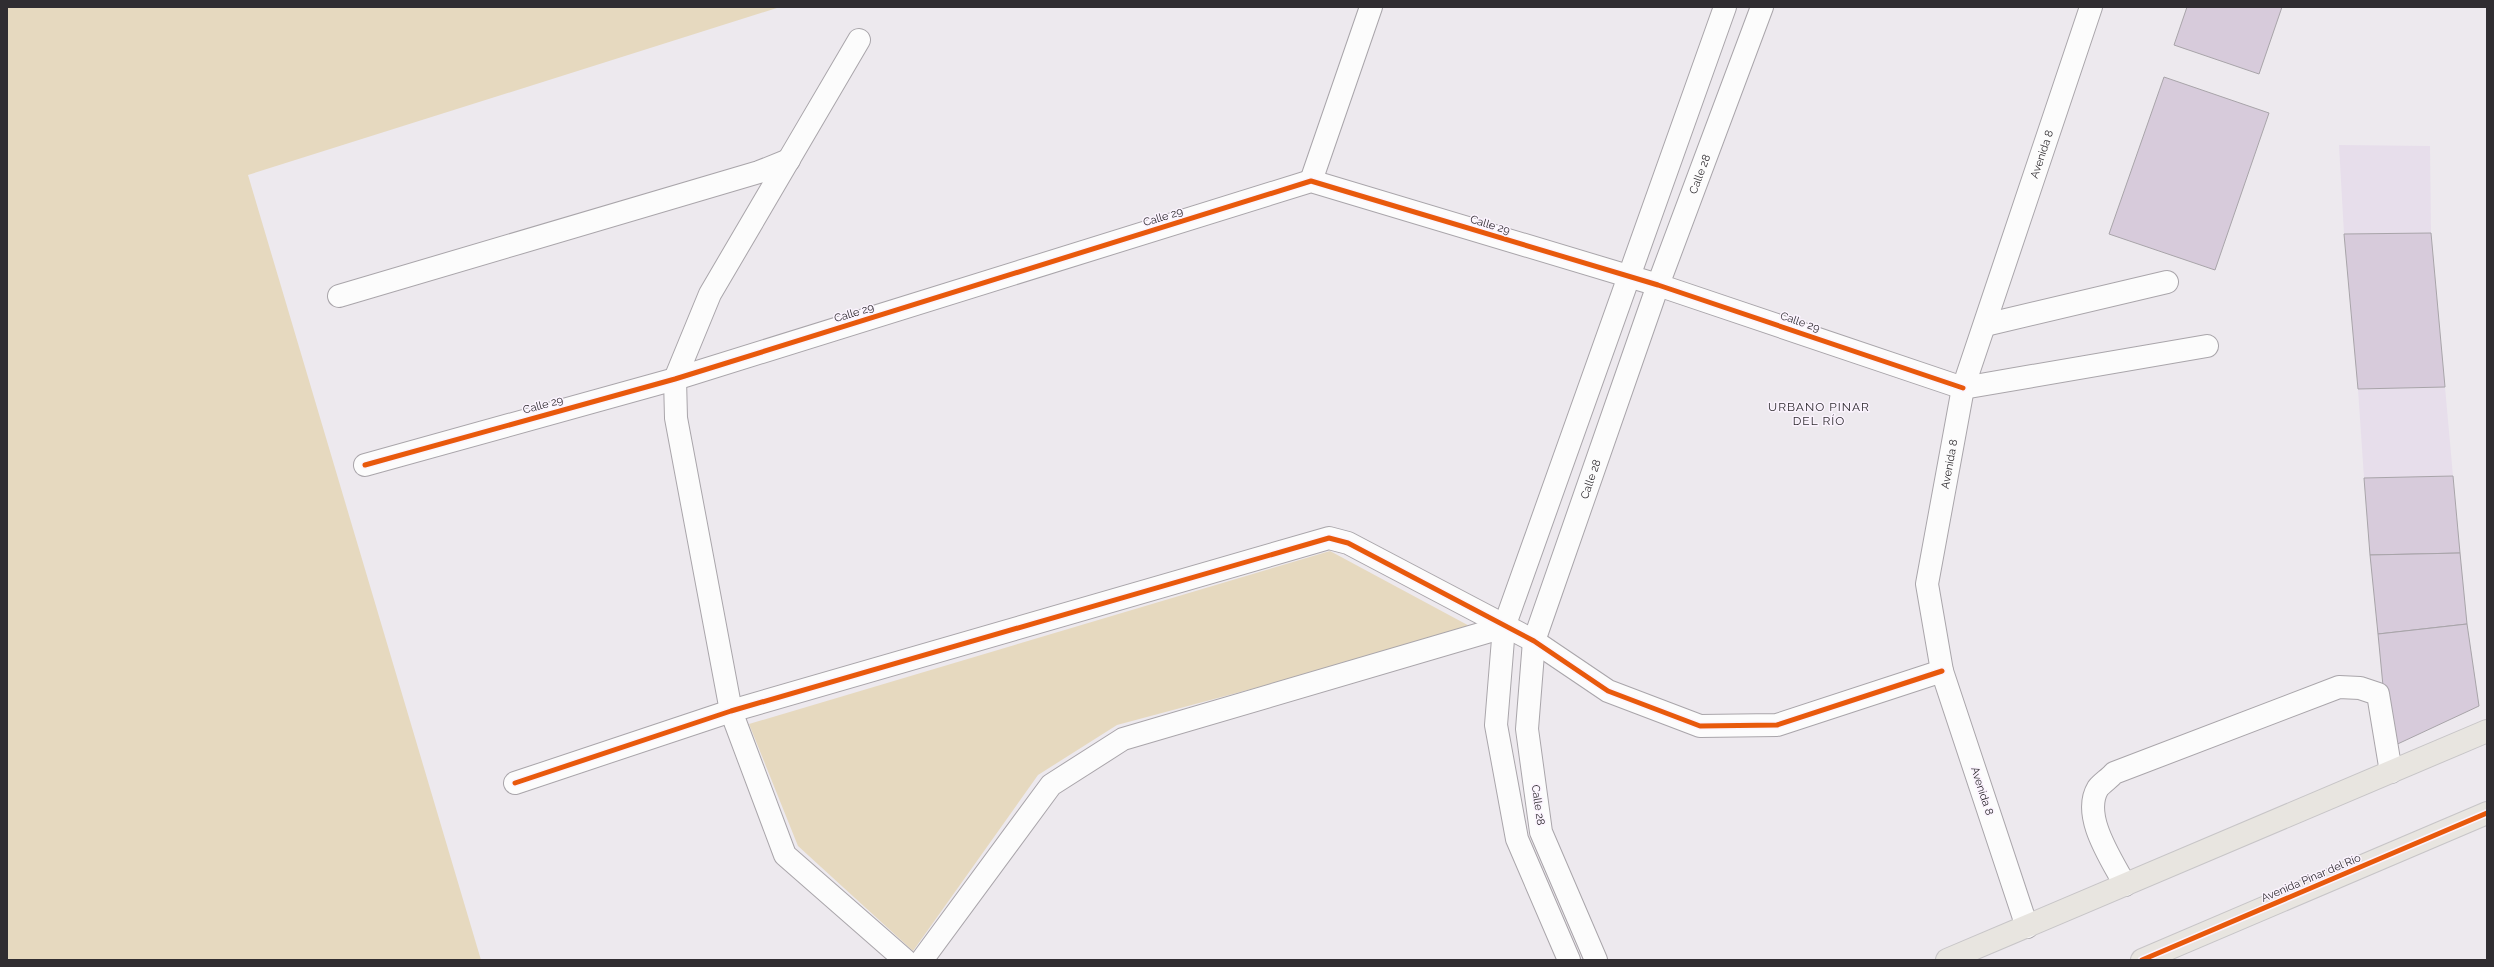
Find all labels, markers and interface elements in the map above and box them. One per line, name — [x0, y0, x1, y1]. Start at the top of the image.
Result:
street label: Avenida 8 — [2027, 128, 2056, 180]
street label: Calle 28 — [1686, 153, 1713, 196]
street label: Calle 29 — [1142, 205, 1184, 229]
street label: Calle 29 — [1469, 213, 1511, 237]
street label: Calle 29 — [833, 301, 875, 325]
street label: Calle 29 — [1779, 309, 1821, 335]
street label: Calle 29 — [522, 393, 564, 417]
district label: URBANO PINAR DEL RÍO — [1768, 400, 1870, 428]
street label: Avenida 8 — [1938, 438, 1960, 490]
street label: Calle 28 — [1578, 458, 1603, 501]
street label: Avenida 8 — [1968, 765, 1996, 817]
street label: Calle 28 — [1529, 784, 1547, 826]
street label: Avenida Pinar del Río — [2259, 851, 2363, 905]

